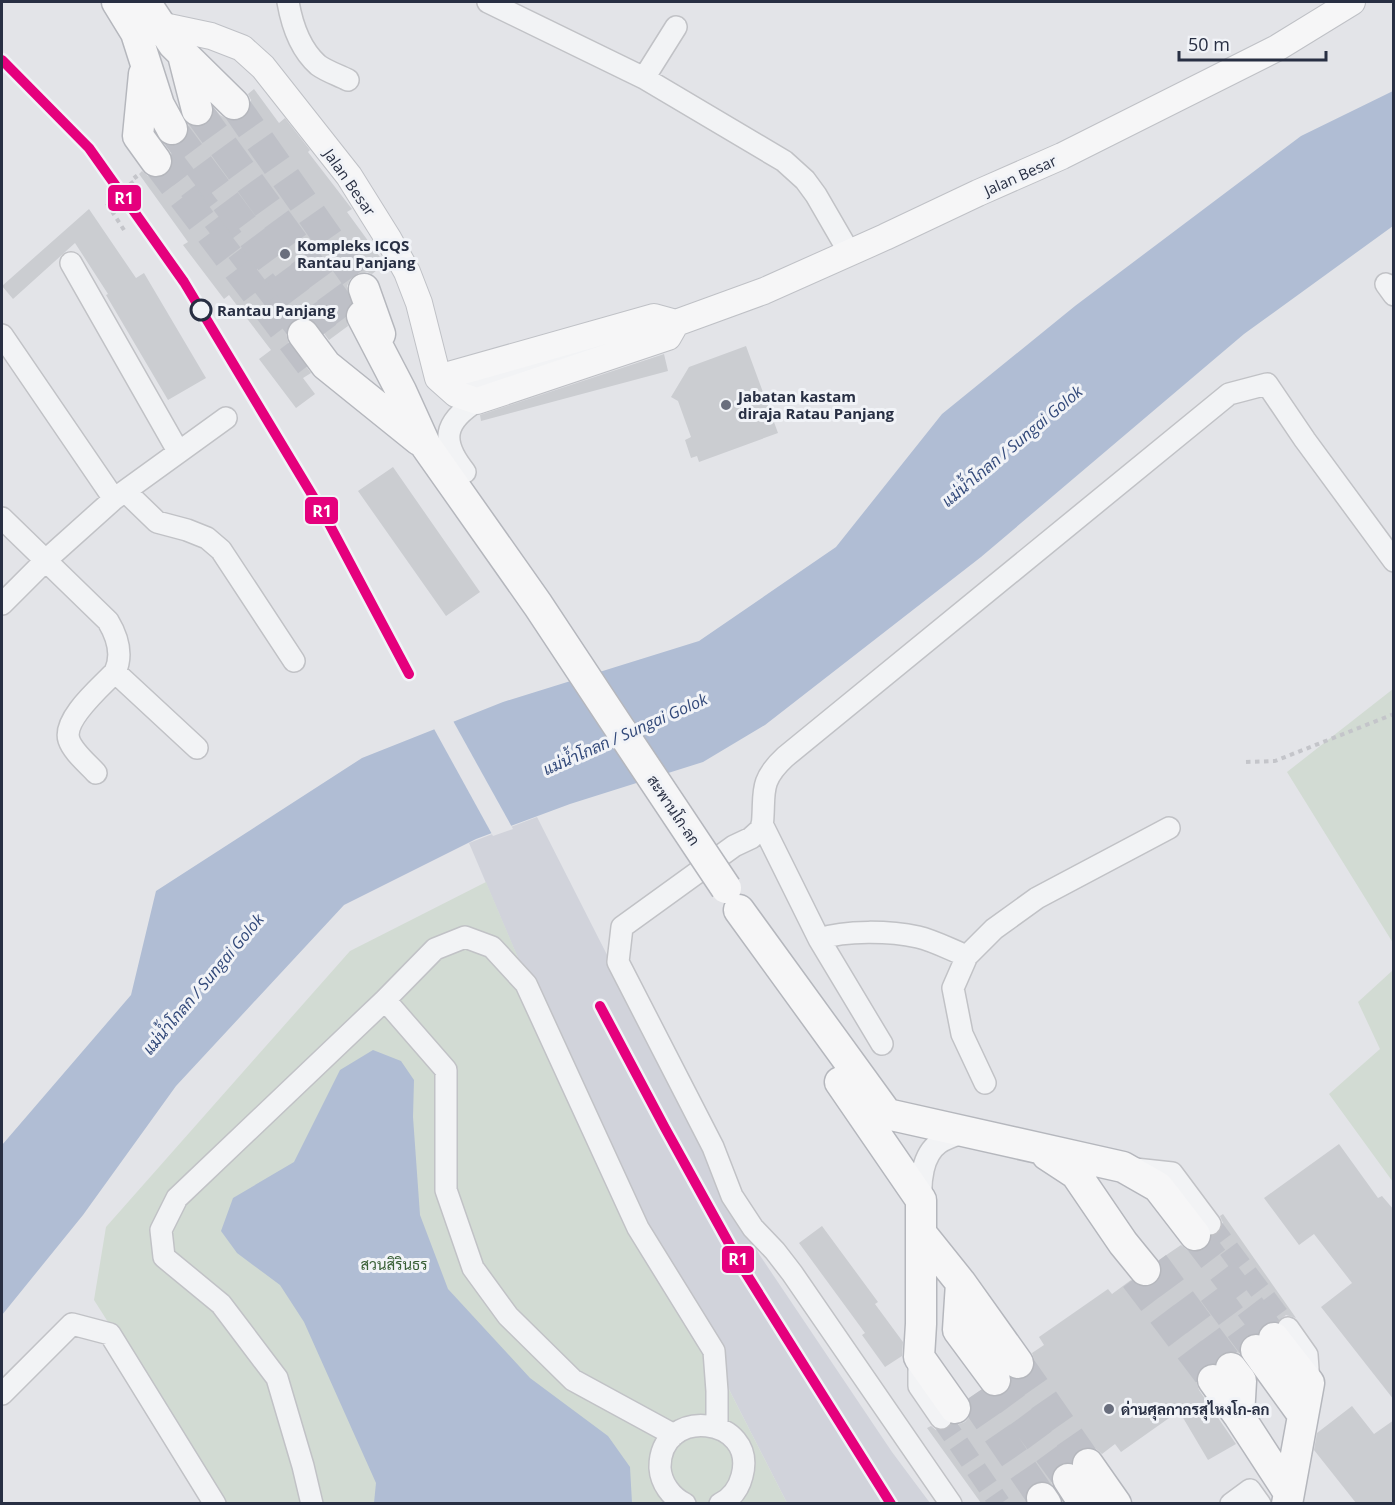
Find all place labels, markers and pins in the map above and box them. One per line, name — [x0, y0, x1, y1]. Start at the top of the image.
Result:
place label: Kompleks ICQS Rantau Panjang — [297, 235, 416, 272]
marker: Kompleks ICQS Rantau Panjang — [278, 247, 292, 261]
marker: Rantau Panjang — [190, 299, 212, 321]
place label: Rantau Panjang — [217, 300, 336, 320]
place label: Jabatan kastam diraja Ratau Panjang — [736, 386, 895, 423]
marker: Jabatan kastam diraja Ratau Panjang — [719, 398, 733, 412]
place label: ด่านศุลกากรสุไหงโก-ลก — [1121, 1399, 1270, 1421]
marker: ด่านศุลกากรสุไหงโก-ลก — [1102, 1402, 1116, 1416]

